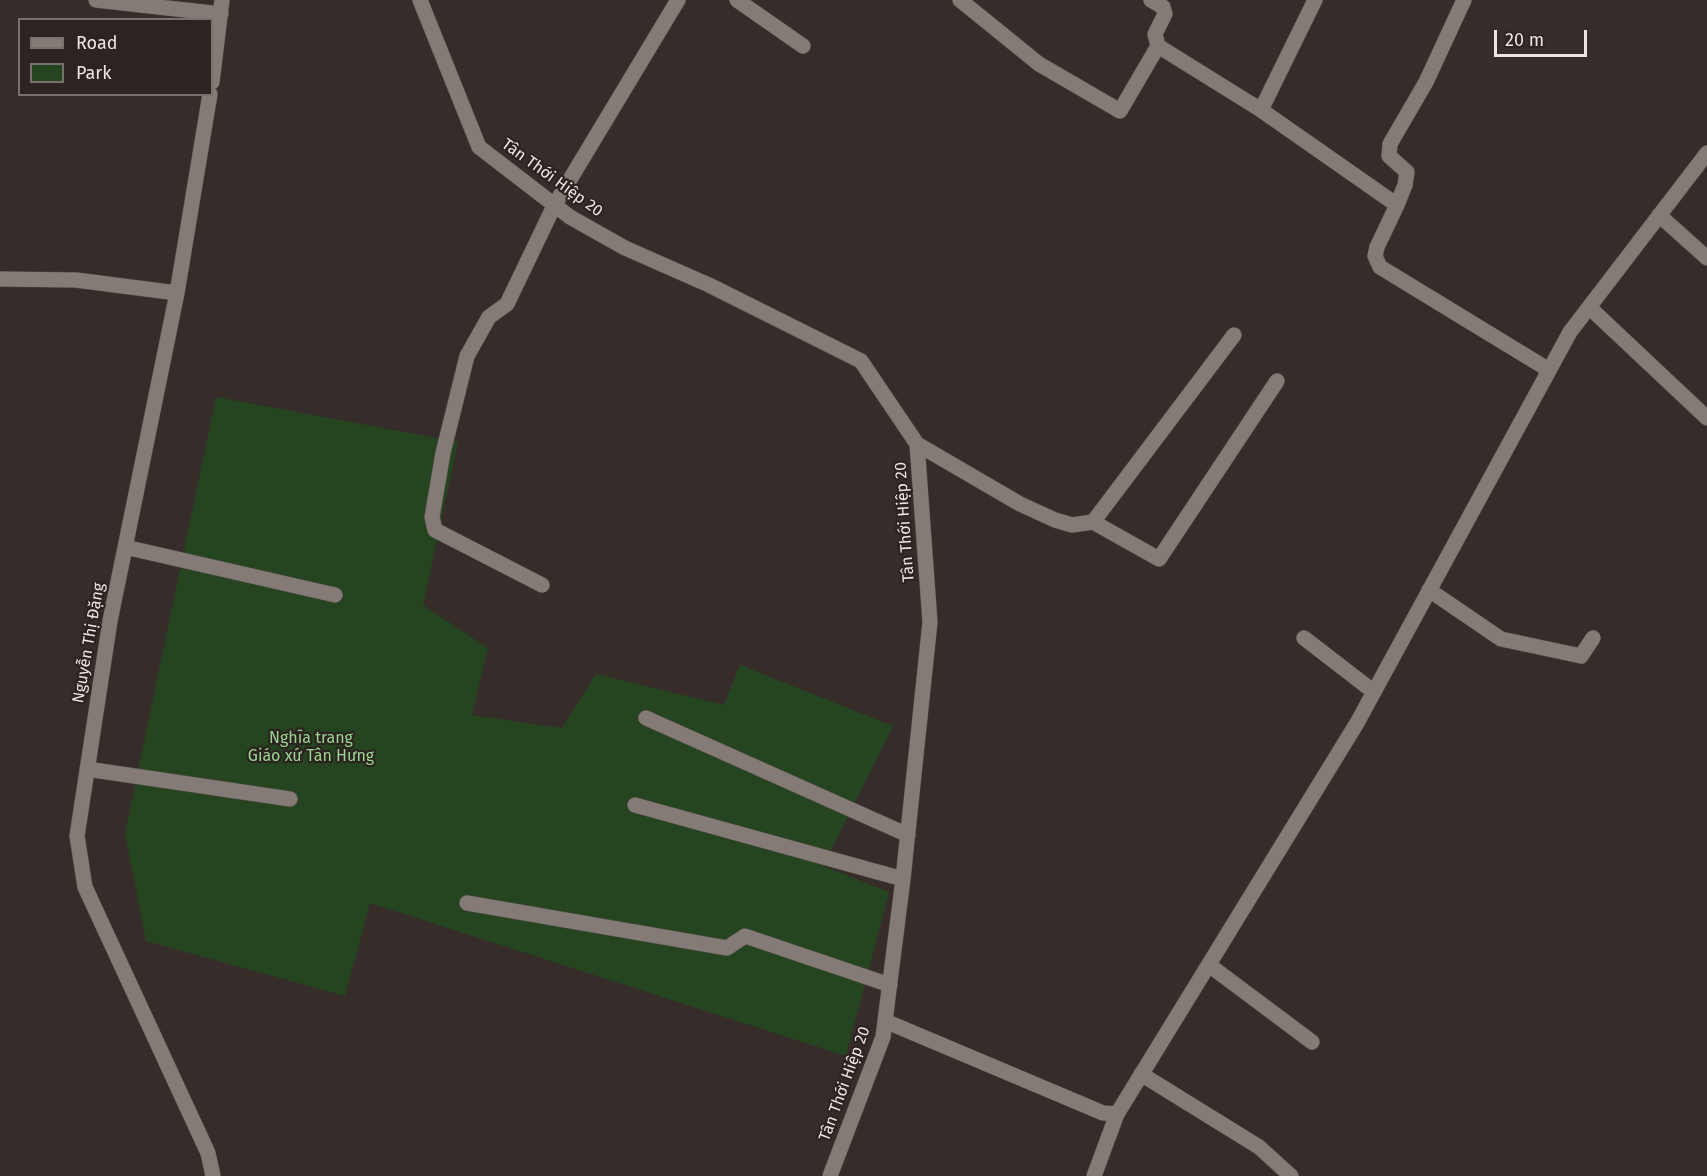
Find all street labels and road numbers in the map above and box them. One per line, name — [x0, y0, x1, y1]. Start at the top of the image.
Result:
street label: Tân Thới Hiệp 20 — [498, 135, 606, 221]
street label: Tân Thới Hiệp 20 — [891, 461, 919, 583]
street label: Nguyễn Thị Đặng — [69, 581, 109, 705]
street label: Tân Thới Hiệp 20 — [815, 1024, 875, 1144]

